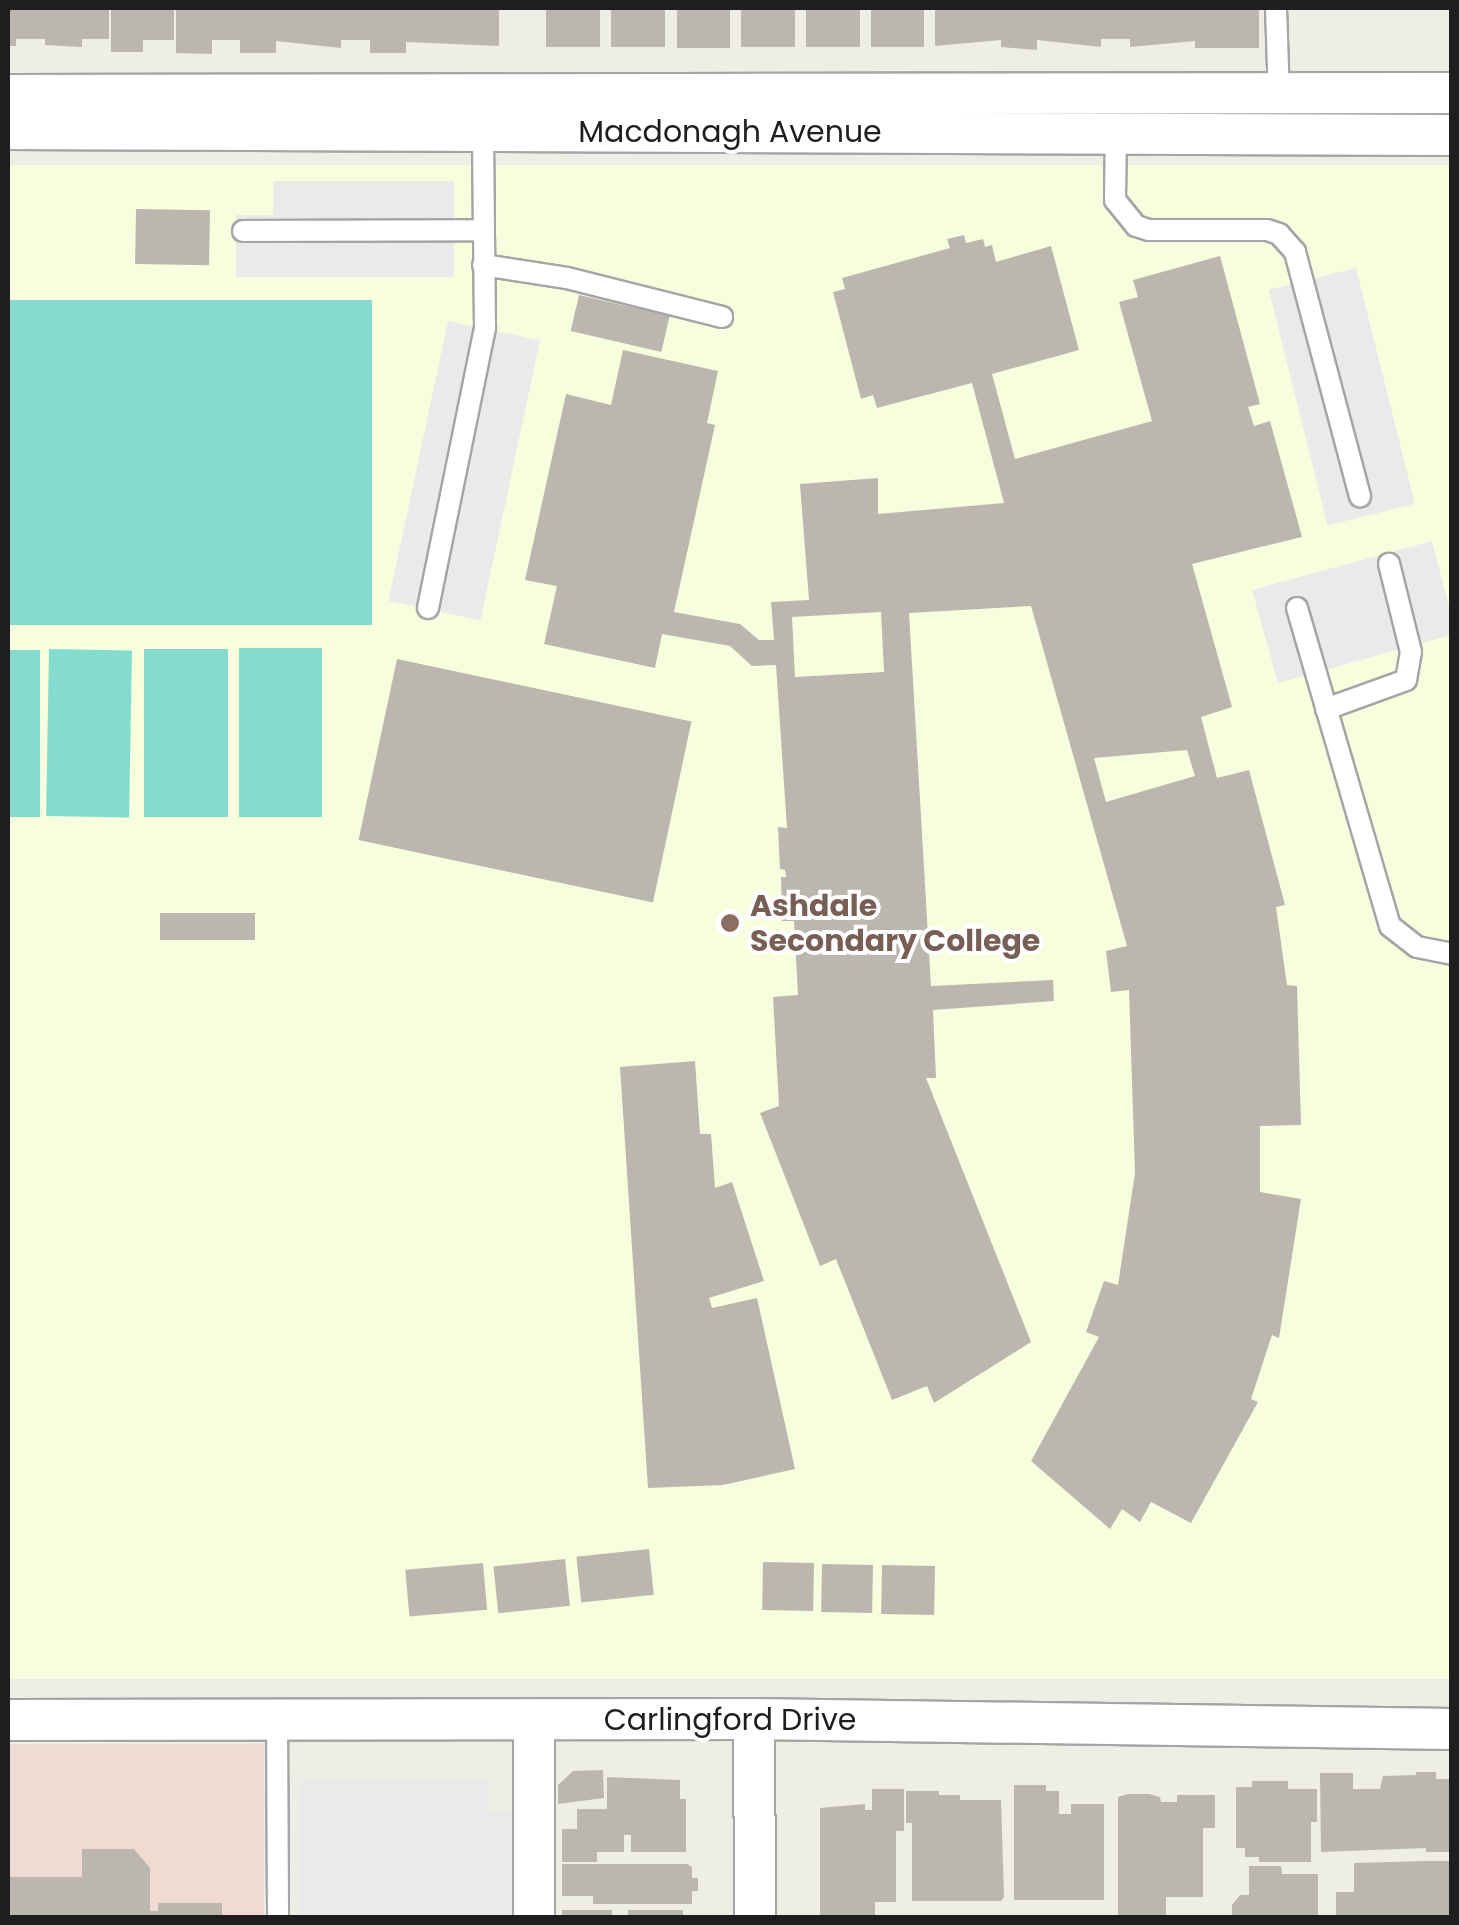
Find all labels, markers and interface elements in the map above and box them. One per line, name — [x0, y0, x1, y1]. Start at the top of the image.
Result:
street label: Macdonagh Avenue — [578, 114, 882, 150]
place label: Ashdale Secondary College — [750, 888, 1040, 958]
marker: Ashdale Secondary College — [719, 912, 741, 934]
street label: Carlingford Drive — [604, 1702, 856, 1738]

